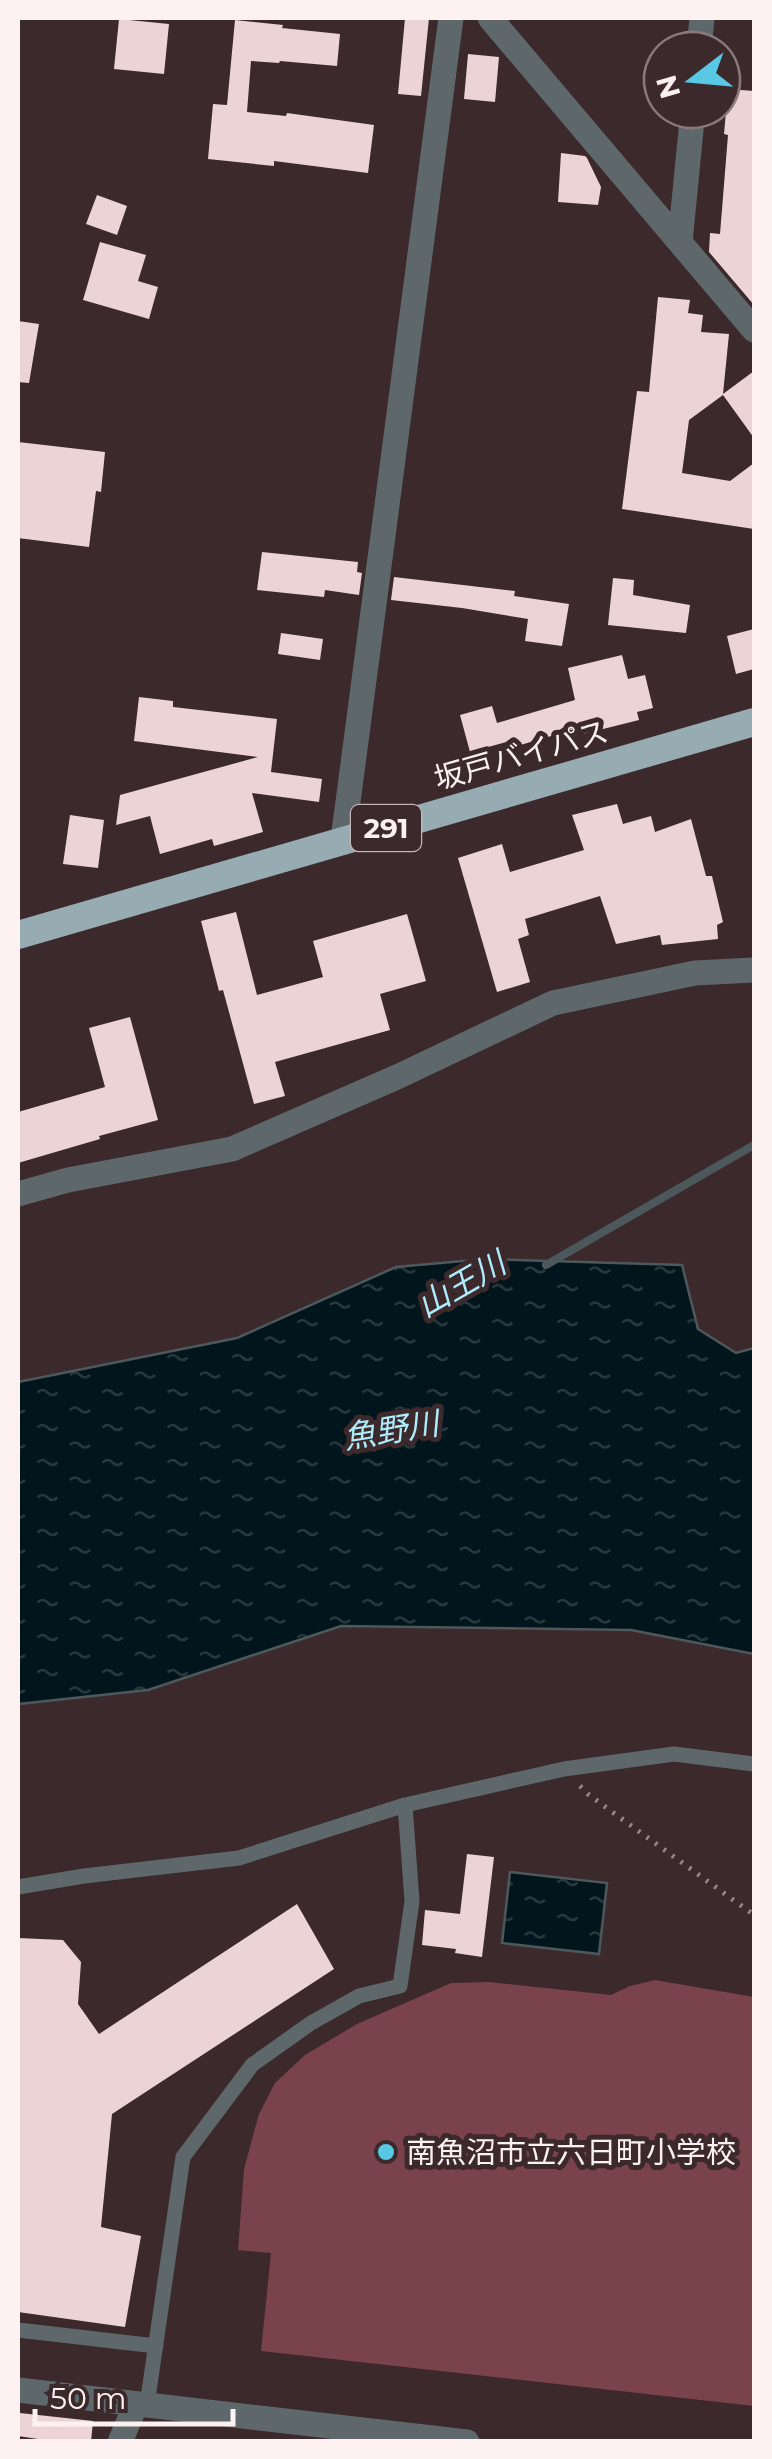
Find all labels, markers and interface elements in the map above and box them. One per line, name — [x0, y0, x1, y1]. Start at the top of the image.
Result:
north arrow — [642, 30, 742, 130]
text: N — [649, 71, 687, 102]
street label: 坂戸バイパス — [430, 712, 612, 798]
road number: 291 — [351, 805, 421, 851]
water label: 山王川 — [410, 1242, 515, 1325]
water label: 魚野川 — [341, 1403, 444, 1457]
place label: 南魚沼市立六日町小学校 — [406, 2134, 736, 2171]
marker: 南魚沼市立六日町小学校 — [375, 2141, 397, 2163]
scale bar — [35, 2364, 232, 2426]
text: 50 m — [50, 2380, 127, 2417]

